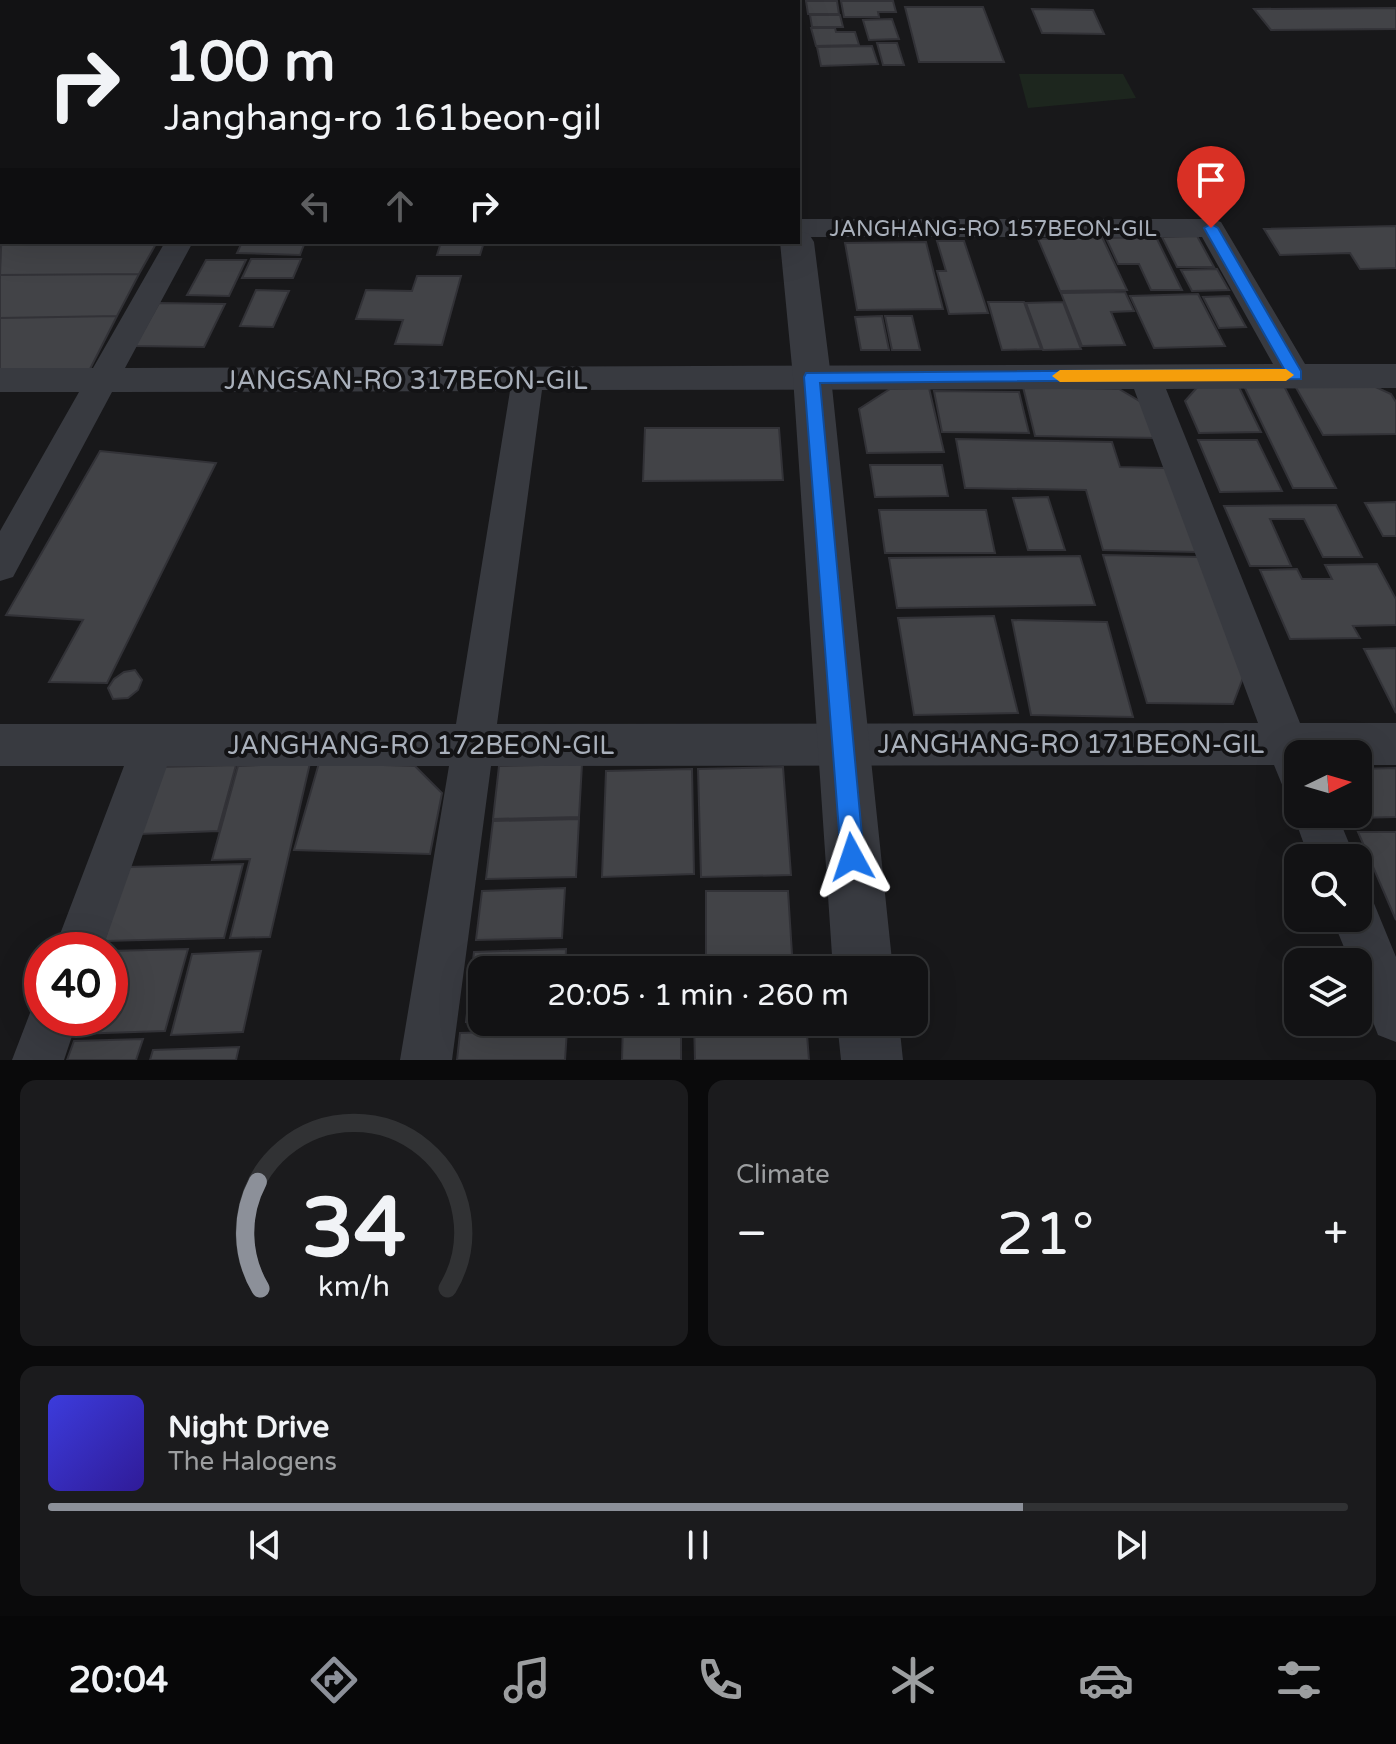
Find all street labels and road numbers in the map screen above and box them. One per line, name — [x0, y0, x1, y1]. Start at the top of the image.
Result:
street label: JANGHANG-RO 157BEON-GIL — [829, 216, 1157, 242]
street label: JANGSAN-RO 317BEON-GIL — [224, 365, 588, 396]
street label: JANGHANG-RO 171BEON-GIL — [878, 729, 1264, 760]
street label: JANGHANG-RO 172BEON-GIL — [228, 730, 614, 761]

